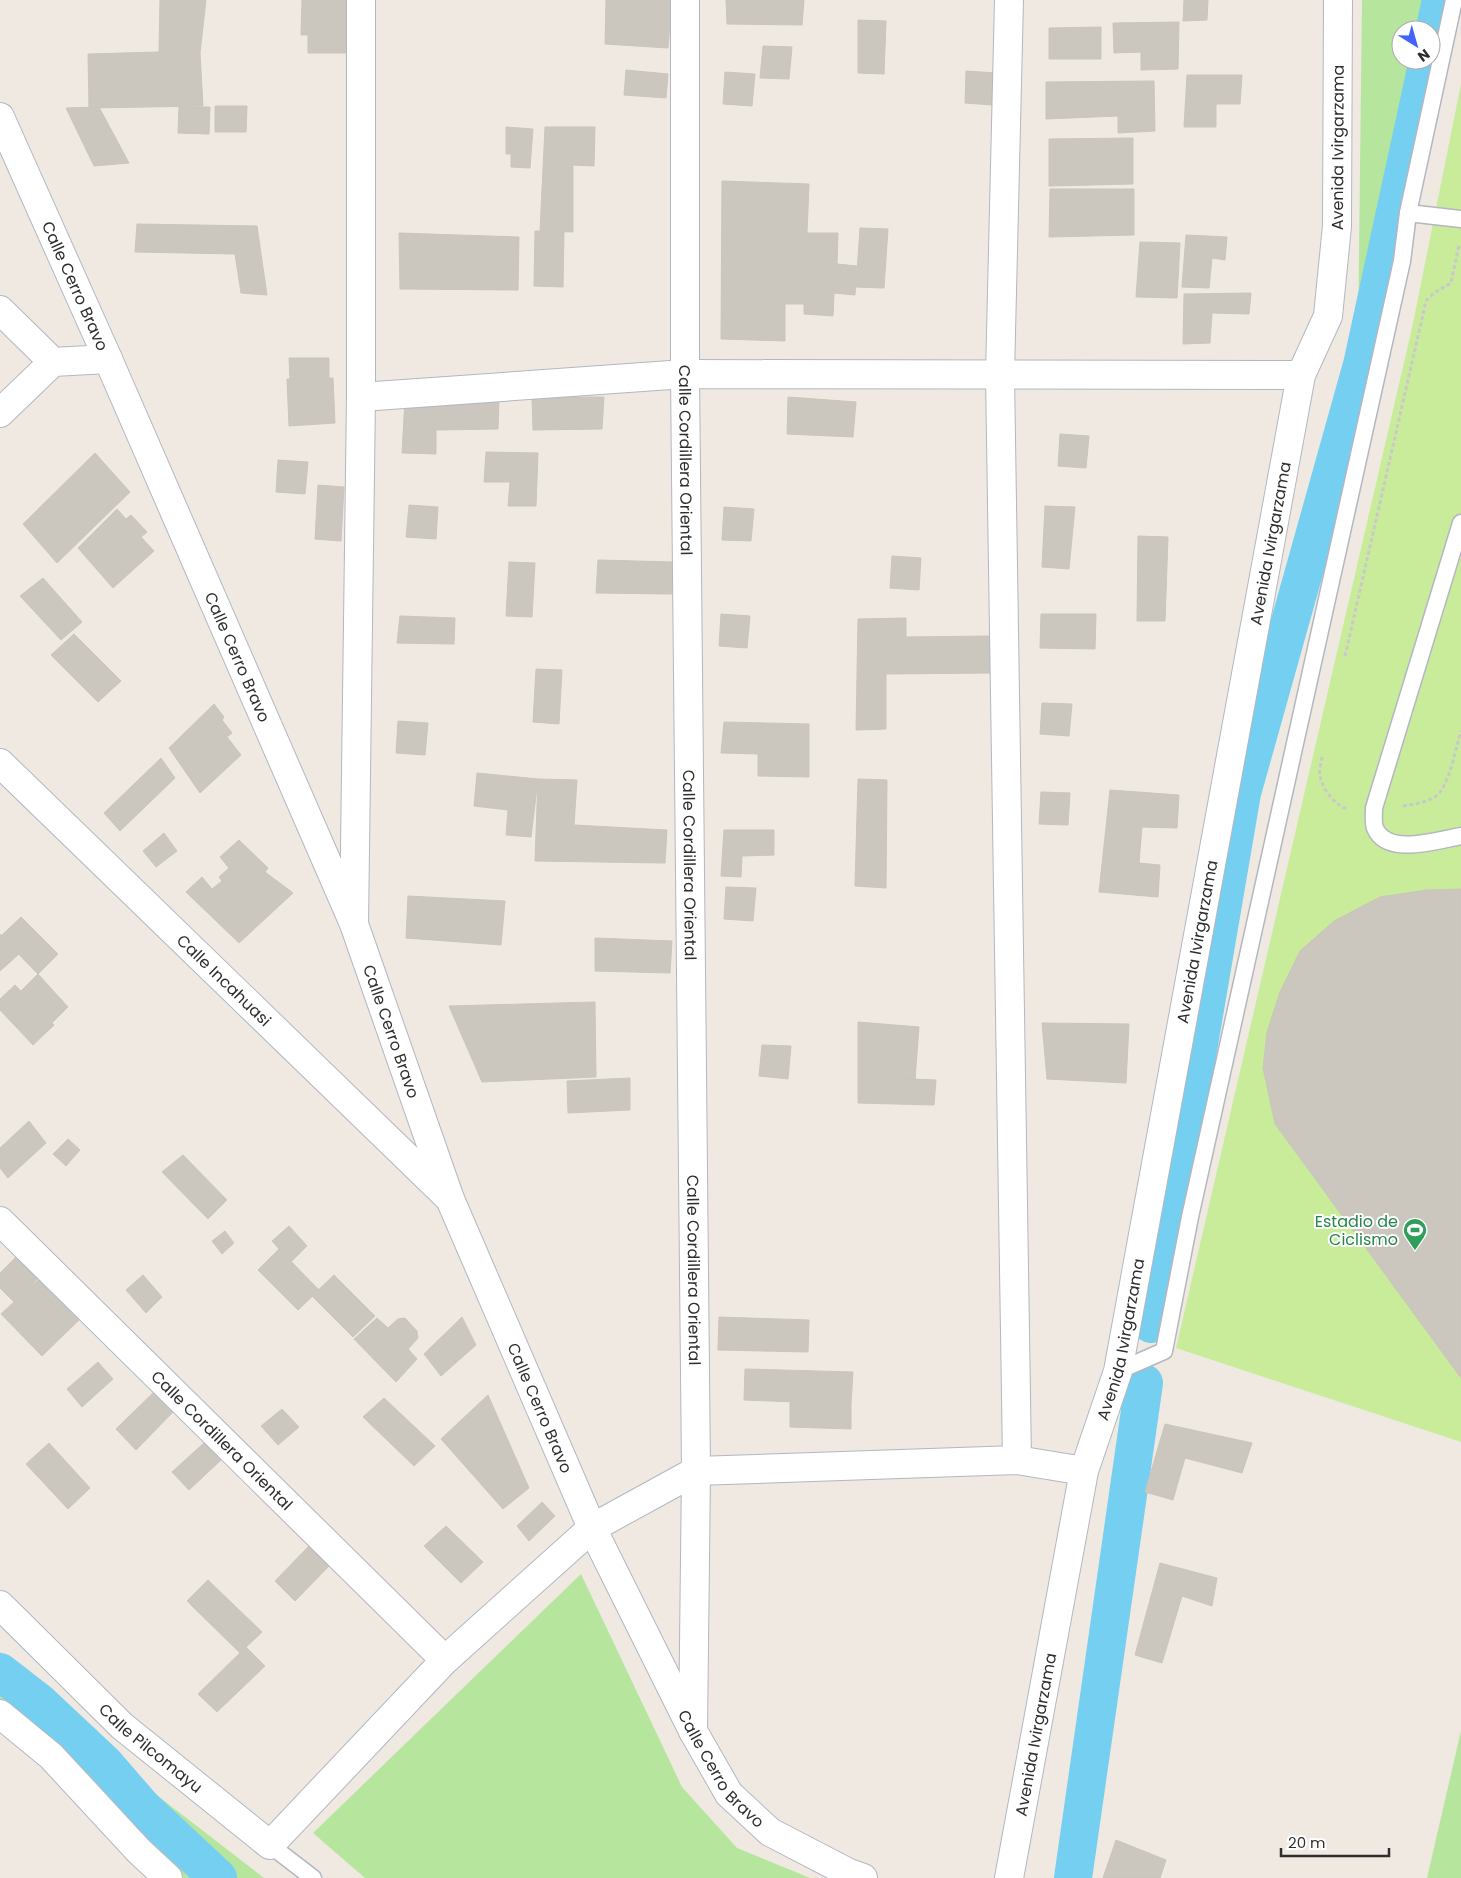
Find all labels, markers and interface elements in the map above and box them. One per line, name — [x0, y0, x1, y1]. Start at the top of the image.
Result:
north arrow — [1391, 20, 1441, 70]
text: N — [1414, 44, 1434, 67]
street label: Avenida Ivirgarzama — [1325, 65, 1349, 230]
street label: Calle Cerro Bravo — [36, 217, 114, 354]
street label: Calle Cordillera Oriental — [674, 365, 698, 555]
street label: Avenida Ivirgarzama — [1244, 460, 1296, 627]
street label: Calle Cerro Bravo — [199, 588, 276, 726]
street label: Calle Cordillera Oriental — [677, 769, 702, 960]
street label: Avenida Ivirgarzama — [1171, 858, 1223, 1025]
street label: Calle Incahuasi — [172, 929, 276, 1031]
street label: Calle Cerro Bravo — [358, 962, 425, 1101]
street label: Calle Cordillera Oriental — [682, 1174, 706, 1365]
place label: Estadio de Ciclismo — [1315, 1210, 1398, 1251]
sports icon: Estadio de Ciclismo — [1402, 1217, 1428, 1251]
street label: Avenida Ivirgarzama — [1091, 1256, 1150, 1423]
street label: Calle Cerro Bravo — [502, 1339, 578, 1477]
street label: Calle Cordillera Oriental — [146, 1365, 298, 1515]
street label: Avenida Ivirgarzama — [1009, 1651, 1062, 1818]
street label: Calle Pilcomayu — [94, 1698, 208, 1798]
street label: Calle Cerro Bravo — [673, 1706, 770, 1833]
scale bar — [1281, 1826, 1388, 1858]
text: 20 m — [1288, 1832, 1326, 1853]

